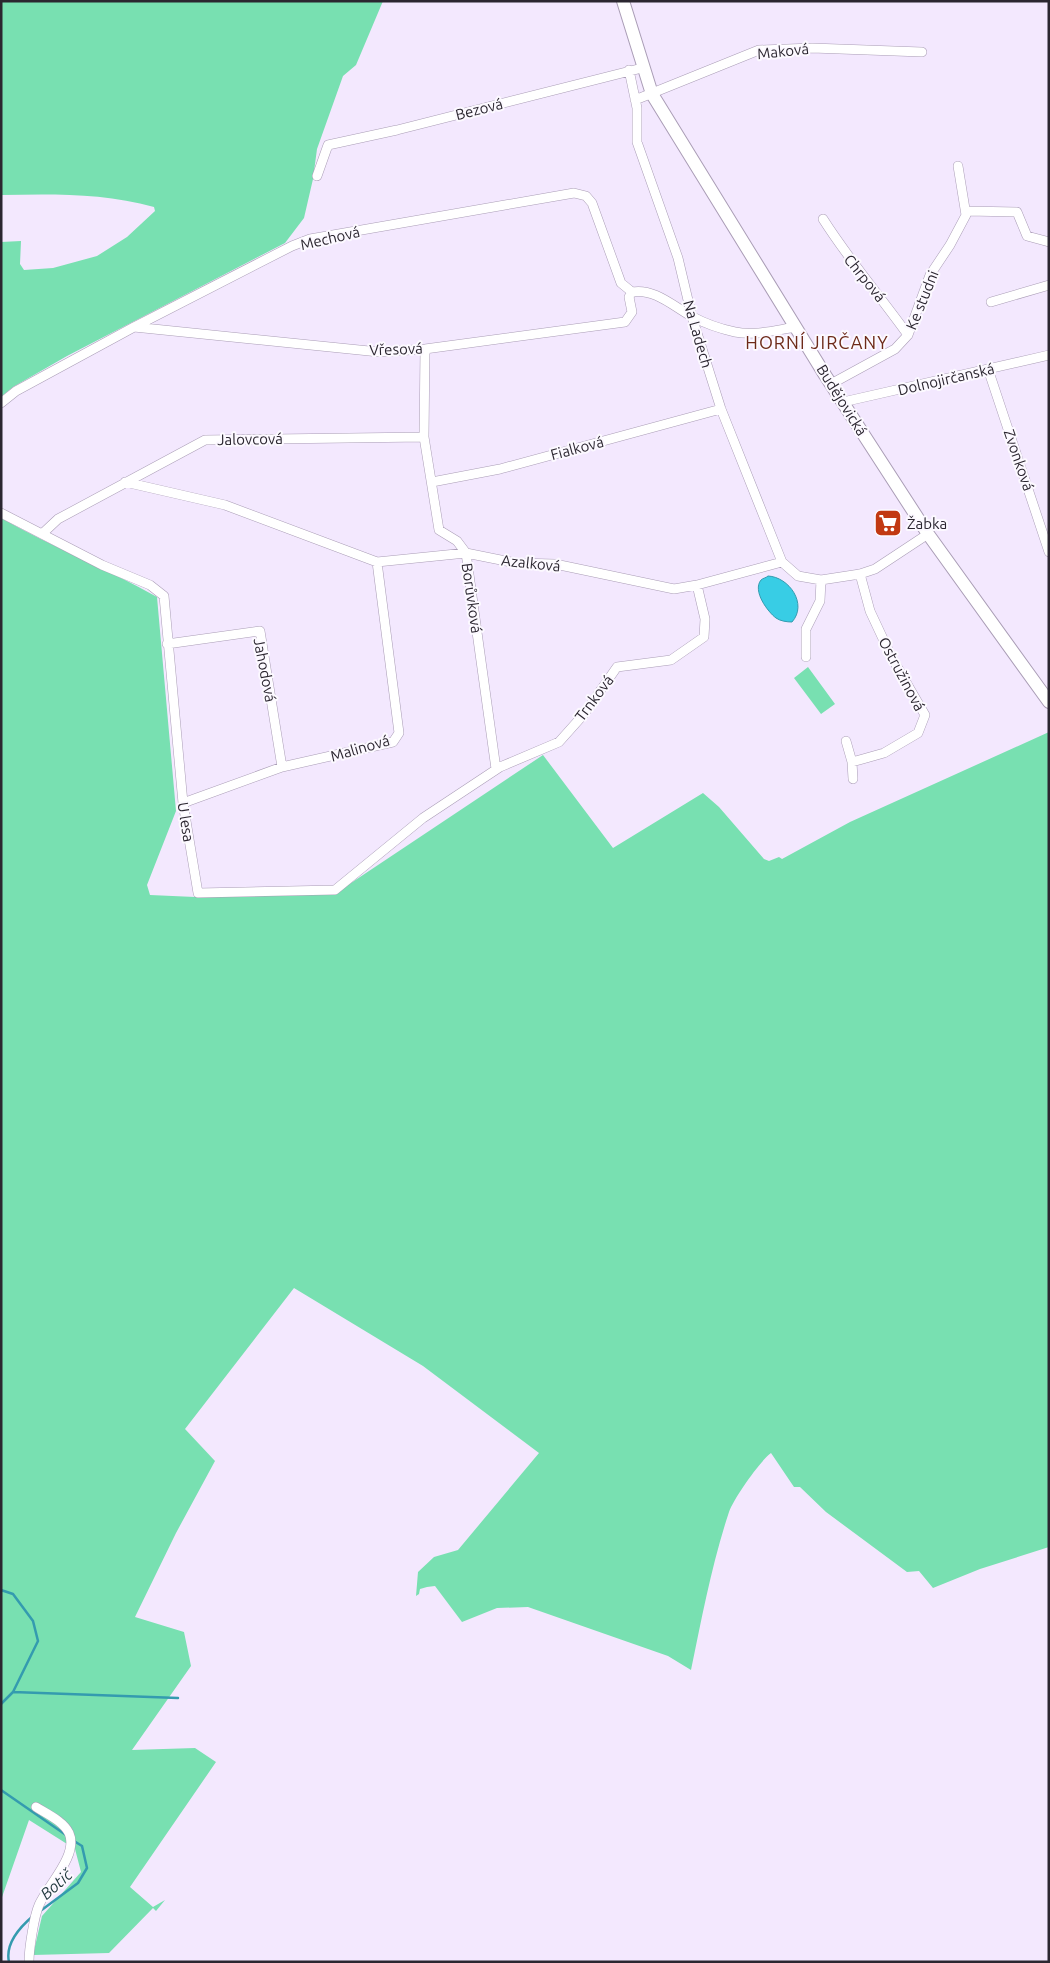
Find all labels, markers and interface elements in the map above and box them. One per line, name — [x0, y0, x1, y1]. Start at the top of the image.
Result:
street label: Maková — [756, 40, 810, 62]
street label: Bezová — [453, 95, 505, 123]
street label: Mechová — [299, 223, 361, 253]
street label: Chrpová — [841, 251, 889, 305]
street label: Ke studni — [902, 268, 942, 332]
street label: Na Ladech — [680, 298, 716, 370]
district label: HORNÍ JIRČANY — [745, 331, 889, 352]
street label: Vřesová — [369, 340, 423, 358]
street label: Dolnojirčanská — [896, 360, 996, 398]
street label: Budějovická — [813, 361, 871, 439]
street label: Zvonková — [1001, 427, 1037, 493]
street label: Jalovcová — [217, 430, 283, 448]
street label: Fialková — [549, 433, 605, 463]
supermarket icon: Žabka — [873, 508, 903, 538]
place label: Žabka — [907, 515, 947, 532]
street label: Azalková — [501, 551, 561, 575]
street label: Borůvková — [459, 562, 485, 634]
street label: Ostružinová — [875, 634, 929, 714]
street label: Jahodová — [250, 636, 280, 704]
street label: Trnková — [571, 672, 617, 724]
street label: Malinová — [329, 731, 391, 765]
street label: U lesa — [174, 801, 198, 843]
water label: Botič — [36, 1864, 77, 1903]

